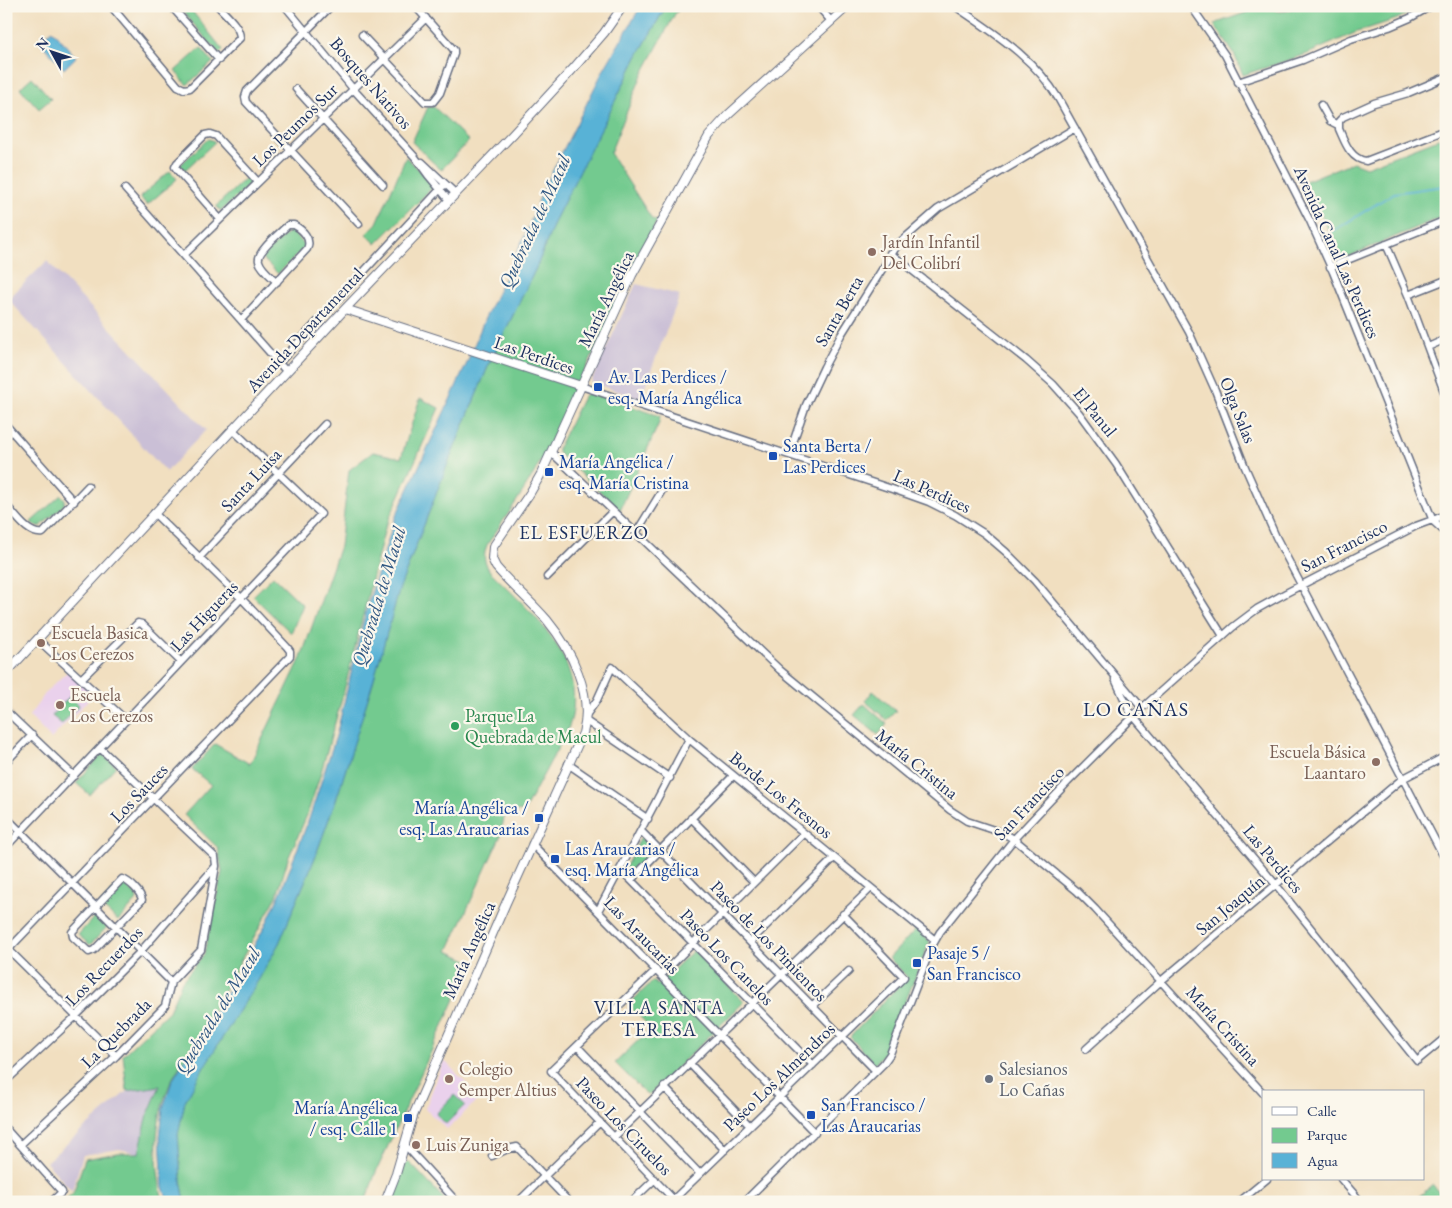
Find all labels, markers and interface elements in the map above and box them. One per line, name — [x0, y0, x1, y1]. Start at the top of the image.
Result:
north arrow — [28, 28, 78, 78]
street label: Bosques Nativos — [325, 32, 418, 133]
text: N — [32, 33, 53, 54]
street label: Los Peumos Sur — [247, 78, 342, 171]
water label: Quebrada de Macul — [493, 150, 577, 292]
street label: Avenida Canal Las Perdices — [1289, 161, 1386, 342]
place label: Jardín Infantil Del Colibrí — [880, 230, 980, 274]
street label: María Angélica — [572, 246, 639, 351]
marker: Jardín Infantil Del Colibrí — [866, 246, 878, 258]
street label: Avenida Departamental — [240, 262, 369, 398]
street label: Santa Berta — [809, 271, 868, 350]
street label: Las Perdices — [491, 330, 577, 379]
place label: Av. Las Perdices / esq. María Angélica — [607, 365, 743, 409]
street label: Olga Salas — [1215, 373, 1262, 447]
marker: Av. Las Perdices / esq. María Angélica — [592, 381, 604, 393]
street label: El Panul — [1068, 382, 1122, 441]
place label: Santa Berta / Las Perdices — [783, 434, 872, 478]
street label: Santa Luisa — [215, 442, 287, 516]
place label: María Angélica / esq. María Cristina — [559, 450, 690, 494]
marker: Santa Berta / Las Perdices — [767, 450, 779, 462]
street label: Las Perdices — [890, 463, 975, 518]
marker: María Angélica / esq. María Cristina — [543, 466, 555, 478]
street label: San Francisco — [1297, 514, 1391, 577]
district label: EL ESFUERZO — [519, 520, 649, 545]
water label: Quebrada de Macul — [345, 523, 412, 669]
street label: Las Higueras — [165, 575, 243, 656]
place label: Escuela Basica Los Cerezos — [51, 621, 149, 665]
marker: Escuela Basica Los Cerezos — [35, 637, 47, 649]
place label: Escuela Los Cerezos — [70, 683, 153, 727]
district label: LO CAÑAS — [1083, 696, 1189, 722]
marker: Escuela Los Cerezos — [54, 699, 66, 711]
place label: Parque La Quebrada de Macul — [465, 704, 602, 748]
marker: Parque La Quebrada de Macul — [449, 720, 461, 732]
street label: María Cristina — [871, 723, 964, 805]
place label: Escuela Básica Laantaro — [1269, 740, 1367, 784]
street label: Borde Los Fresnos — [725, 746, 838, 843]
marker: Escuela Básica Laantaro — [1370, 756, 1382, 768]
street label: Los Sauces — [105, 758, 173, 827]
street label: San Francisco — [988, 760, 1069, 845]
place label: María Angélica / esq. Las Araucarias — [399, 796, 529, 840]
marker: María Angélica / esq. Las Araucarias — [533, 812, 545, 824]
street label: Las Perdices — [1238, 820, 1309, 898]
place label: Las Araucarias / esq. María Angélica — [565, 837, 700, 881]
marker: Las Araucarias / esq. María Angélica — [549, 853, 561, 865]
street label: San Joaquín — [1190, 869, 1269, 940]
street label: Paseo de Los Pimientos — [706, 875, 833, 1006]
street label: Las Araucarias — [599, 891, 685, 979]
street label: María Angélica — [437, 897, 501, 1002]
street label: Paseo Los Canelos — [675, 903, 779, 1010]
street label: Los Recuerdos — [60, 921, 148, 1010]
place label: Pasaje 5 / San Francisco — [927, 941, 1021, 985]
water label: Quebrada de Macul — [169, 942, 267, 1078]
marker: Pasaje 5 / San Francisco — [911, 957, 923, 969]
street label: María Cristina — [1181, 981, 1266, 1071]
street label: La Quebrada — [76, 992, 156, 1073]
district label: VILLA SANTA TERESA — [594, 995, 724, 1042]
street label: Paseo Los Almendros — [718, 1017, 840, 1136]
place label: Colegio Semper Altius — [459, 1057, 557, 1101]
place label: Salesianos Lo Cañas — [999, 1057, 1068, 1101]
street label: Paseo Los Ciruelos — [571, 1071, 678, 1180]
marker: Colegio Semper Altius — [443, 1073, 455, 1085]
marker: Salesianos Lo Cañas — [983, 1073, 995, 1085]
legend — [1262, 1090, 1424, 1180]
place label: San Francisco / Las Araucarias — [821, 1093, 926, 1137]
place label: María Angélica / esq. Calle 1 — [294, 1096, 399, 1140]
text: Calle — [1307, 1101, 1337, 1120]
marker: San Francisco / Las Araucarias — [805, 1109, 817, 1121]
marker: María Angélica / esq. Calle 1 — [402, 1112, 414, 1124]
text: Parque — [1307, 1125, 1347, 1144]
place label: Luis Zuniga — [426, 1133, 510, 1156]
marker: Luis Zuniga — [410, 1139, 422, 1151]
text: Agua — [1306, 1151, 1338, 1170]

